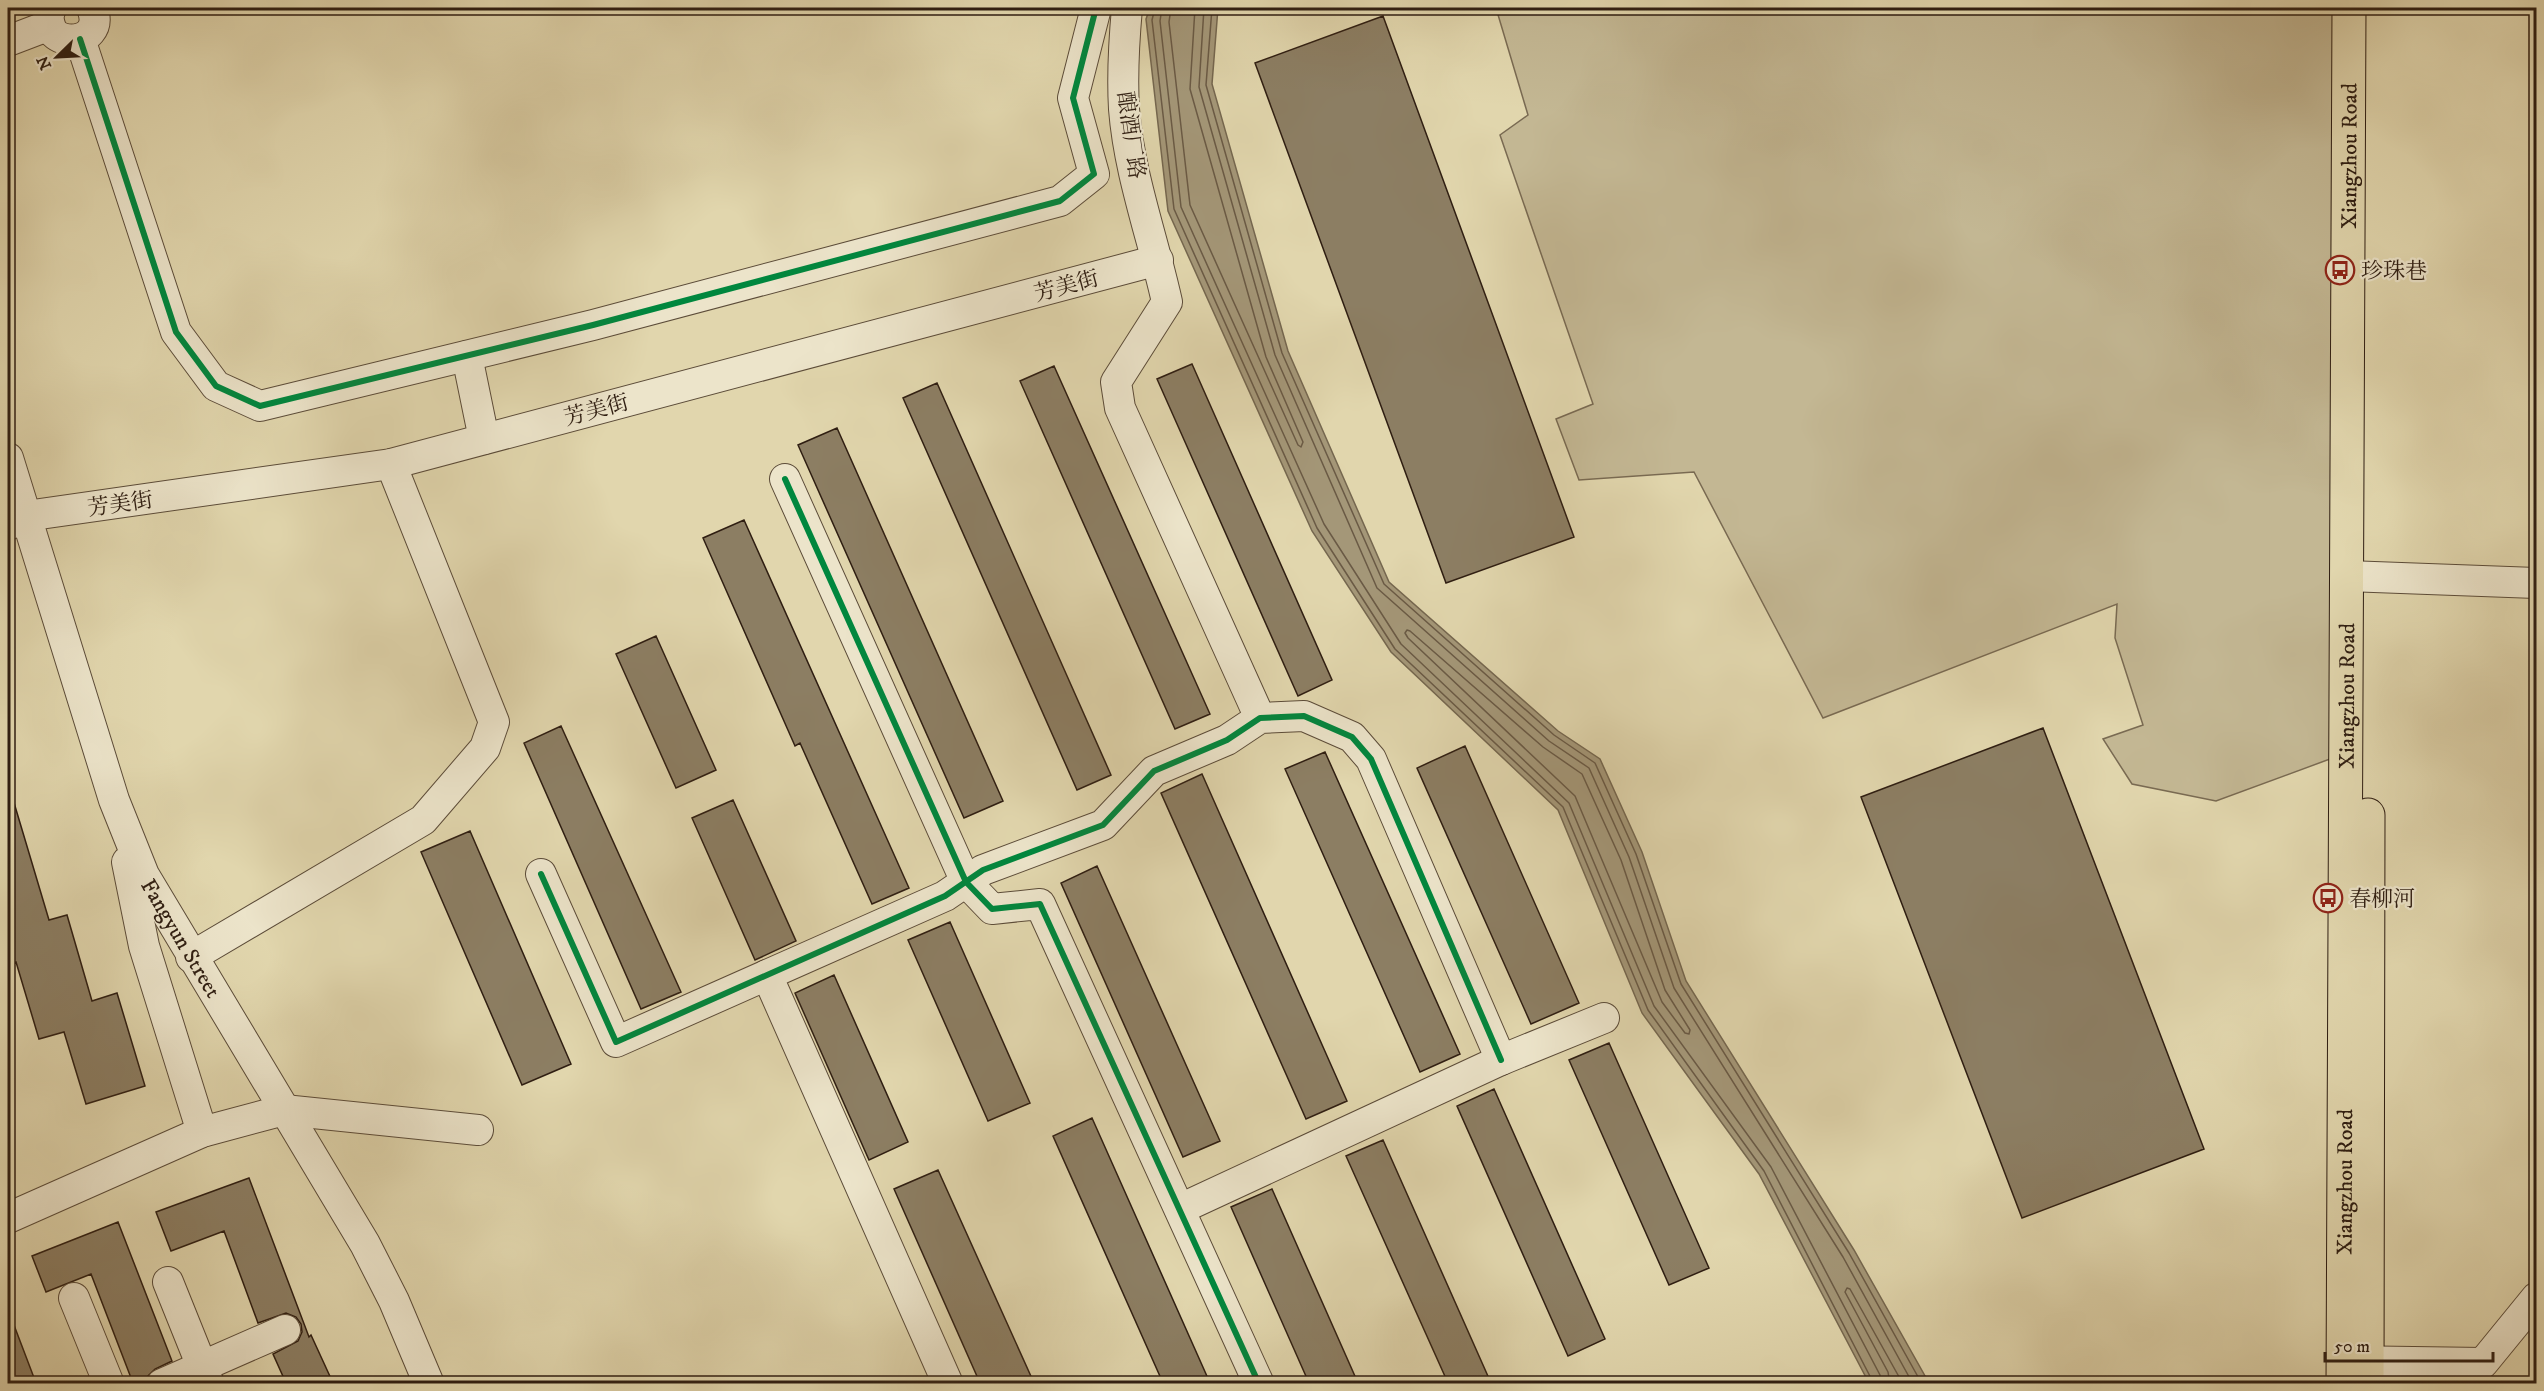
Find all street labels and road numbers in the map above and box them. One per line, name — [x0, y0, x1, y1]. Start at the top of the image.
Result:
street label: Xiangzhou Road — [2336, 83, 2364, 229]
street label: 酿酒厂路 — [1111, 90, 1150, 181]
street label: 芳美街 — [1031, 265, 1102, 308]
street label: 芳美街 — [561, 389, 632, 432]
street label: 芳美街 — [86, 487, 155, 522]
street label: Xiangzhou Road — [2334, 623, 2361, 769]
street label: Fangyun Street — [134, 874, 226, 1003]
street label: Xiangzhou Road — [2332, 1109, 2359, 1255]

